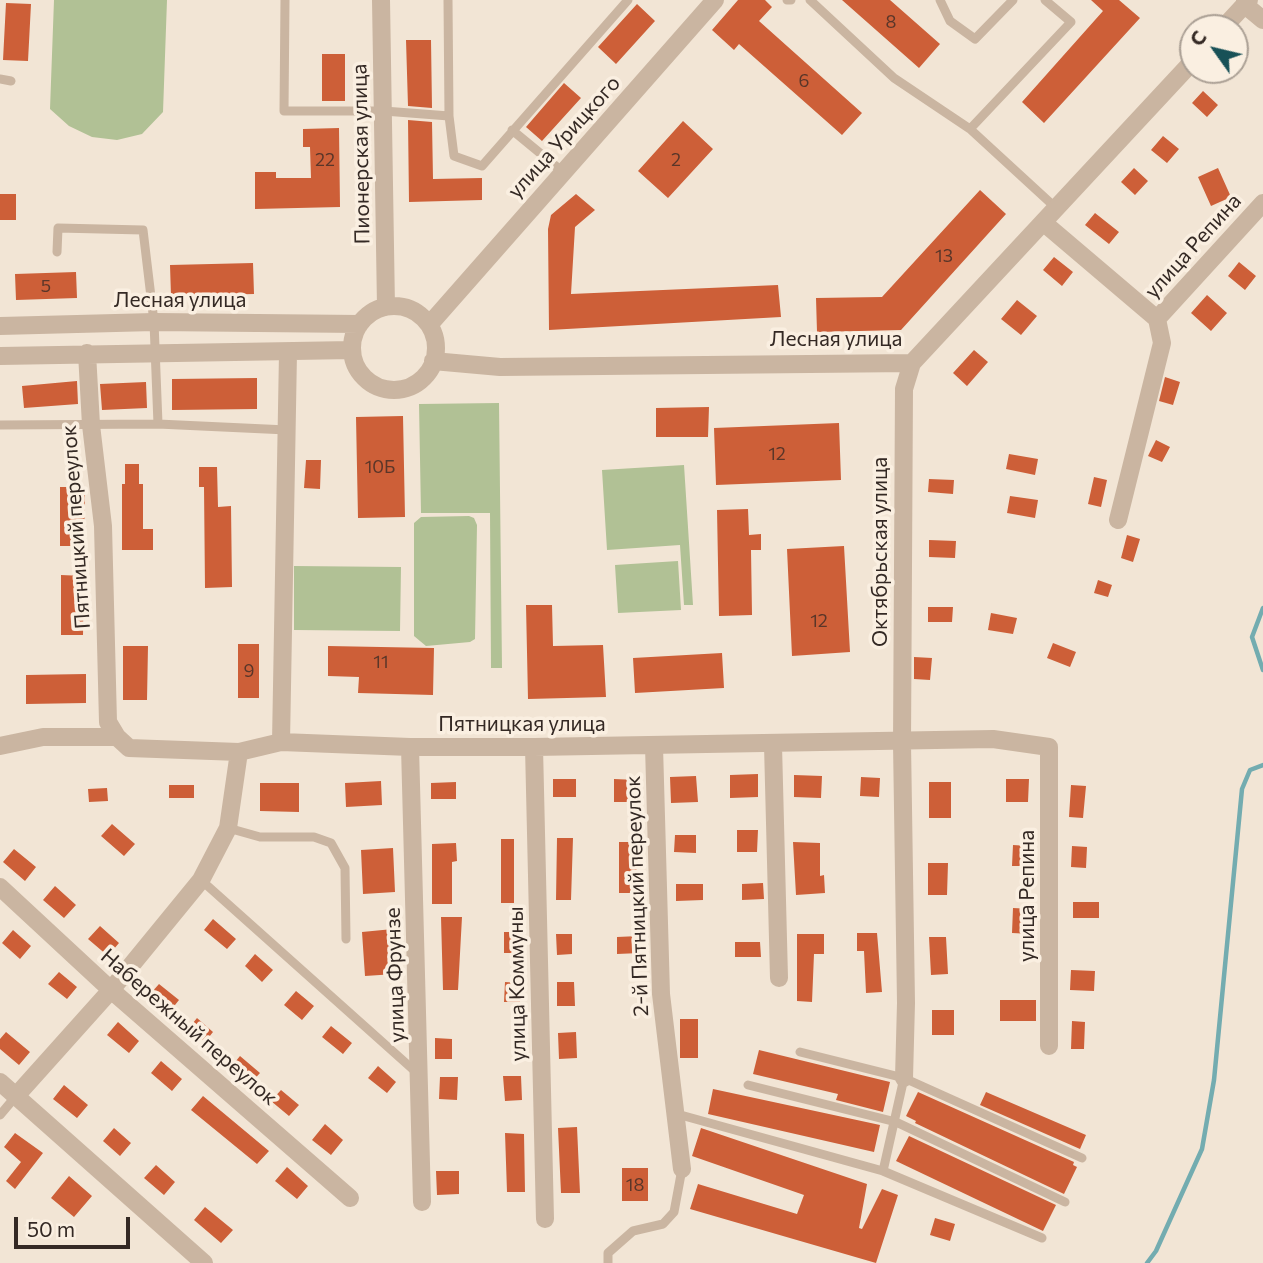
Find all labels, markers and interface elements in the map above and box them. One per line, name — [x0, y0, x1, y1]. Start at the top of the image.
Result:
house number: 8 — [886, 11, 896, 33]
north arrow — [1179, 14, 1249, 84]
text: С — [1185, 26, 1211, 50]
street label: Пионерская улица — [347, 64, 375, 244]
house number: 6 — [799, 70, 809, 92]
street label: улица Урицкого — [503, 71, 625, 203]
house number: 22 — [315, 149, 335, 171]
house number: 2 — [671, 149, 681, 171]
street label: улица Репина — [1139, 188, 1247, 304]
house number: 13 — [935, 245, 953, 267]
house number: 5 — [41, 275, 51, 297]
street label: Лесная улица — [114, 287, 246, 313]
street label: Лесная улица — [770, 326, 902, 352]
street label: Пятницкий переулок — [56, 424, 96, 630]
house number: 12 — [768, 443, 786, 465]
house number: 10Б — [365, 456, 395, 478]
street label: Октябрьская улица — [867, 457, 893, 647]
house number: 12 — [810, 610, 828, 632]
house number: 11 — [373, 651, 389, 673]
house number: 9 — [244, 660, 254, 682]
street label: Пятницкая улица — [438, 711, 606, 737]
street label: 2-й Пятницкий переулок — [620, 775, 654, 1017]
street label: улица Репина — [1014, 830, 1040, 962]
street label: улица Коммуны — [503, 906, 531, 1062]
street label: улица Фрунзе — [380, 907, 410, 1043]
street label: Набережный переулок — [95, 943, 283, 1111]
house number: 18 — [626, 1174, 644, 1196]
scale bar — [18, 1204, 133, 1248]
text: 50 m — [27, 1216, 75, 1241]

